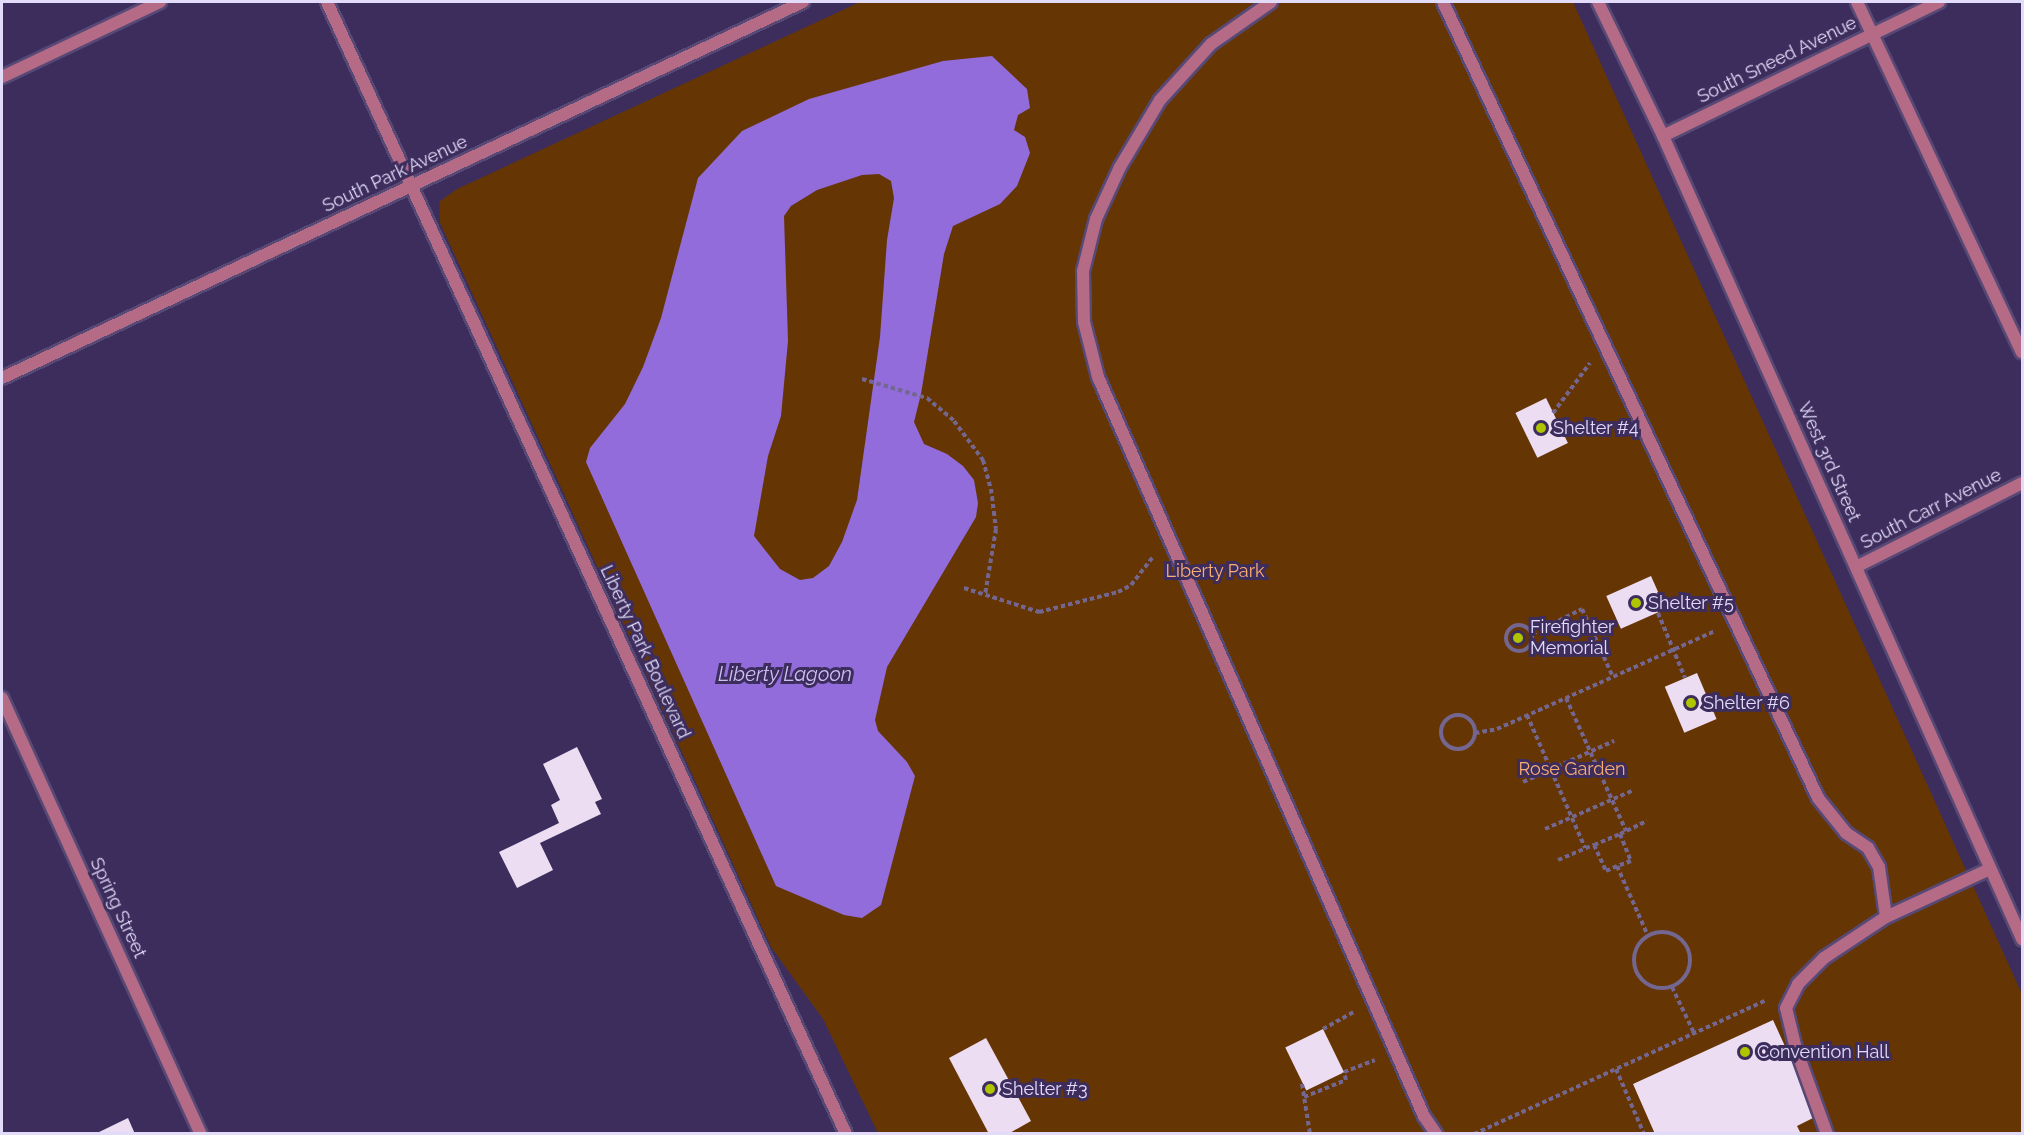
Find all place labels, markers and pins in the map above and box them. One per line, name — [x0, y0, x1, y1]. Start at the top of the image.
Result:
place label: Shelter #4 — [1553, 417, 1639, 439]
marker: Shelter #4 — [1534, 421, 1548, 435]
place label: Shelter #5 — [1648, 592, 1734, 614]
marker: Shelter #5 — [1629, 596, 1643, 610]
place label: Firefighter Memorial — [1530, 617, 1614, 660]
marker: Firefighter Memorial — [1511, 631, 1525, 645]
place label: Shelter #6 — [1703, 692, 1790, 714]
marker: Shelter #6 — [1684, 696, 1698, 710]
place label: Convention Hall — [1757, 1041, 1889, 1063]
marker: Convention Hall — [1738, 1045, 1752, 1059]
place label: Shelter #3 — [1002, 1078, 1088, 1100]
marker: Shelter #3 — [983, 1082, 997, 1096]

